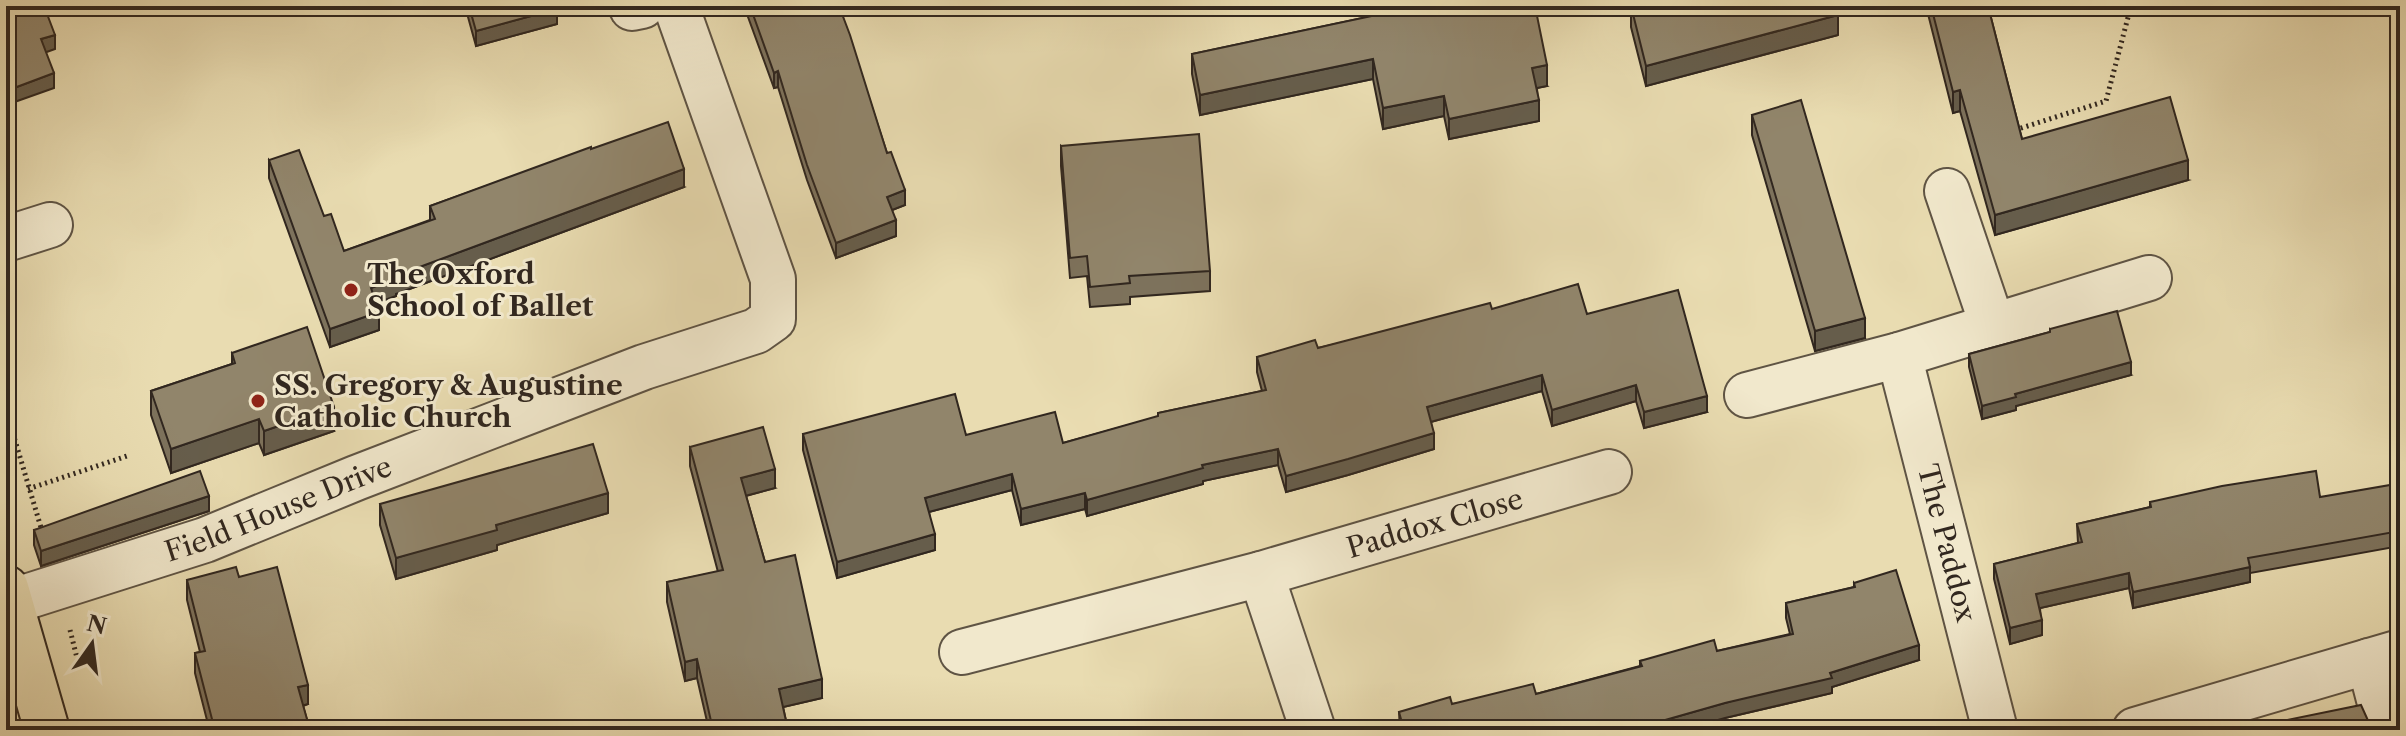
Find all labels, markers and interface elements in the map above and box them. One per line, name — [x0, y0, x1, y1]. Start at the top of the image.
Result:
place label: The Oxford School of Ballet — [367, 257, 594, 323]
marker: The Oxford School of Ballet — [342, 281, 360, 299]
place label: SS. Gregory & Augustine Catholic Church — [274, 368, 623, 434]
marker: SS. Gregory & Augustine Catholic Church — [249, 392, 267, 410]
street label: Field House Drive — [161, 449, 396, 569]
street label: The Paddox — [1911, 461, 1984, 626]
street label: Paddox Close — [1343, 481, 1527, 565]
north arrow — [52, 604, 132, 684]
text: N — [84, 610, 109, 640]

